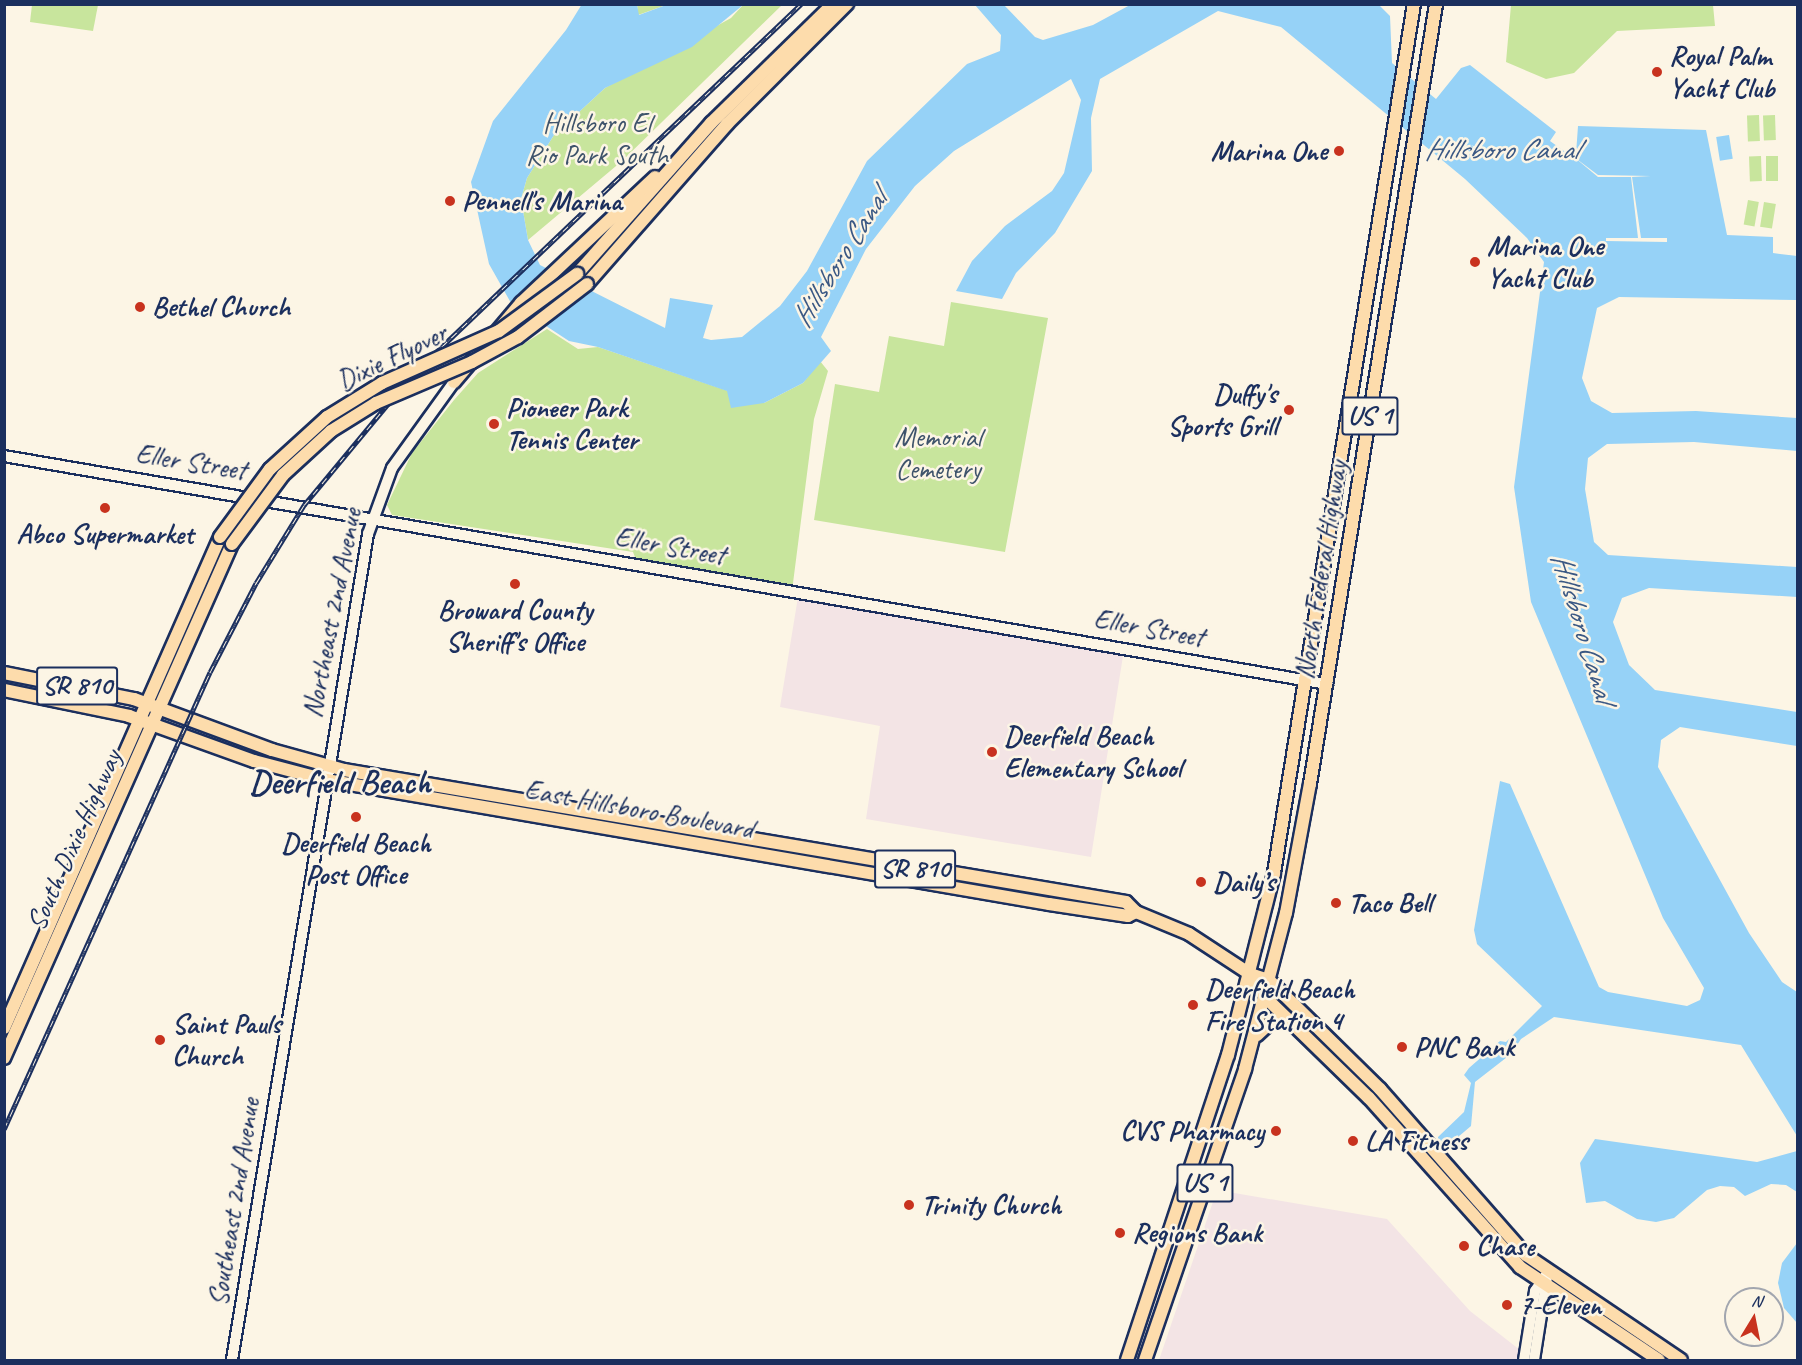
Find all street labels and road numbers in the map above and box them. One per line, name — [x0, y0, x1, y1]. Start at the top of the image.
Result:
street label: Dixie Flyover — [331, 316, 453, 398]
road number: US 1 — [1340, 392, 1400, 440]
street label: Eller Street — [133, 437, 249, 487]
street label: North Federal Highway — [1287, 459, 1355, 681]
street label: Northeast 2nd Avenue — [295, 506, 369, 720]
street label: Eller Street — [612, 520, 728, 572]
street label: Eller Street — [1091, 602, 1207, 654]
road number: SR 810 — [35, 662, 119, 710]
street label: South Dixie Highway — [19, 745, 129, 935]
street label: East Hillsboro Boulevard — [521, 772, 757, 846]
road number: SR 810 — [873, 845, 957, 893]
street label: Southeast 2nd Avenue — [201, 1096, 267, 1308]
road number: US 1 — [1175, 1159, 1235, 1207]

